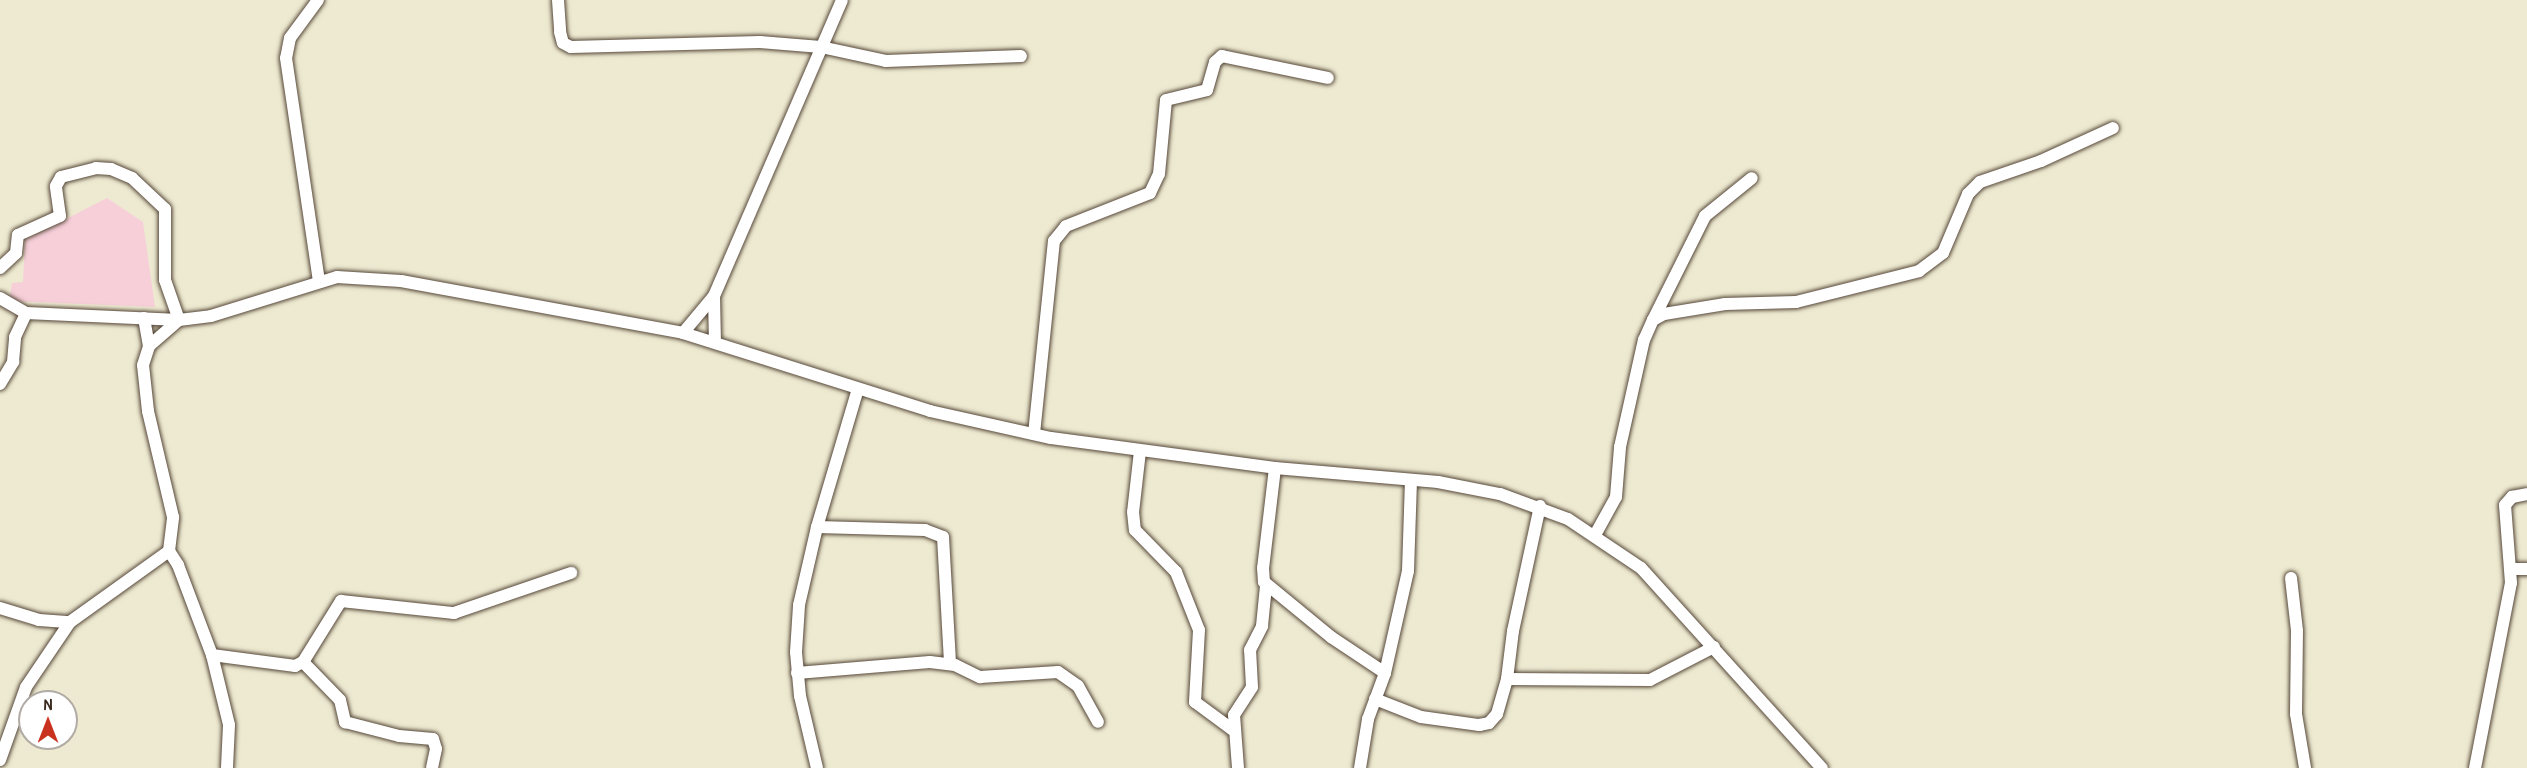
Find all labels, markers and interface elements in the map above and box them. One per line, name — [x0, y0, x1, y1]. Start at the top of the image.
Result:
north arrow — [18, 690, 78, 750]
text: N — [44, 693, 52, 715]

